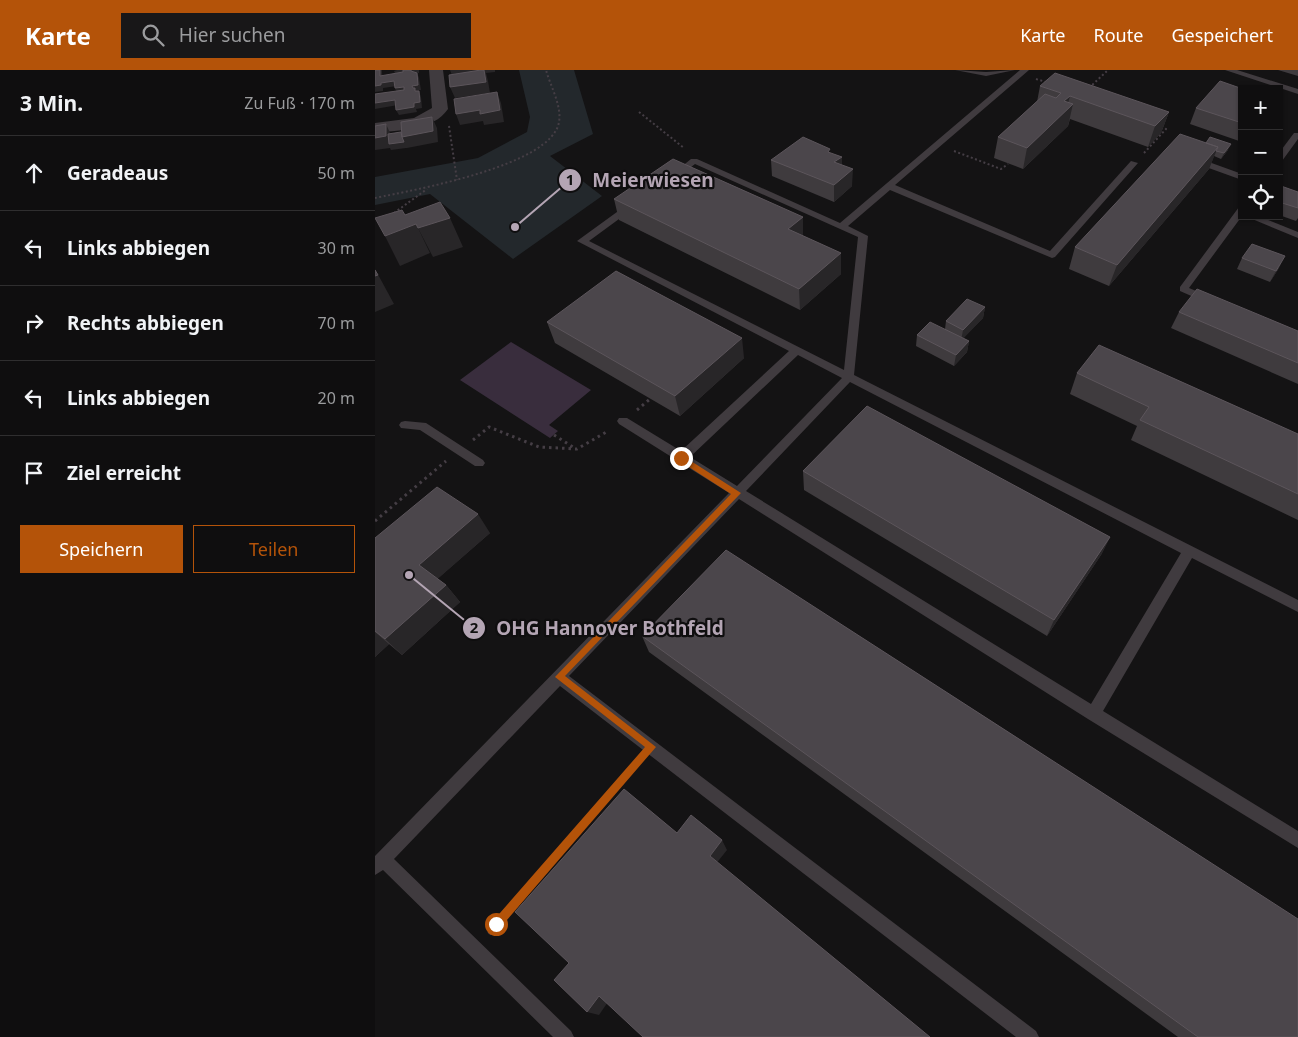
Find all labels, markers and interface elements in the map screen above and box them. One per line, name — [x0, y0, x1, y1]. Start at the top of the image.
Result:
search box — [121, 13, 471, 58]
text: Karte — [25, 19, 91, 52]
icon: search — [139, 21, 167, 49]
text: Hier suchen — [179, 22, 285, 48]
text: Karte — [1020, 23, 1066, 47]
text: Route — [1094, 23, 1143, 47]
text: Gespeichert — [1171, 23, 1273, 47]
map controls — [1238, 85, 1283, 220]
button: + — [1238, 85, 1283, 130]
text: 3 Min. — [20, 89, 83, 117]
text: Zu Fuß · 170 m — [244, 92, 355, 114]
button: − — [1238, 130, 1283, 175]
icon: ahead — [20, 159, 48, 187]
text: Geradeaus — [67, 160, 168, 186]
text: 50 m — [318, 162, 355, 184]
callout: Meierwiesen — [557, 163, 723, 197]
text: Meierwiesen — [592, 167, 714, 193]
text: 1 — [566, 169, 574, 189]
button: locate — [1238, 175, 1283, 220]
icon: left — [20, 234, 48, 262]
text: Links abbiegen — [67, 235, 210, 261]
text: 30 m — [318, 237, 355, 259]
icon: right — [20, 309, 48, 337]
text: Rechts abbiegen — [67, 310, 224, 336]
text: 70 m — [318, 312, 355, 334]
icon: left — [20, 384, 48, 412]
text: Links abbiegen — [67, 385, 210, 411]
text: 20 m — [318, 387, 355, 409]
route end — [670, 447, 693, 470]
icon: arrive — [20, 459, 48, 487]
text: Ziel erreicht — [67, 460, 181, 486]
button: Speichern — [20, 525, 183, 573]
button: Teilen — [193, 525, 355, 573]
callout: OHG Hannover Bothfeld — [461, 611, 734, 645]
text: OHG Hannover Bothfeld — [496, 615, 724, 641]
text: 2 — [470, 617, 479, 637]
route start — [485, 913, 508, 936]

